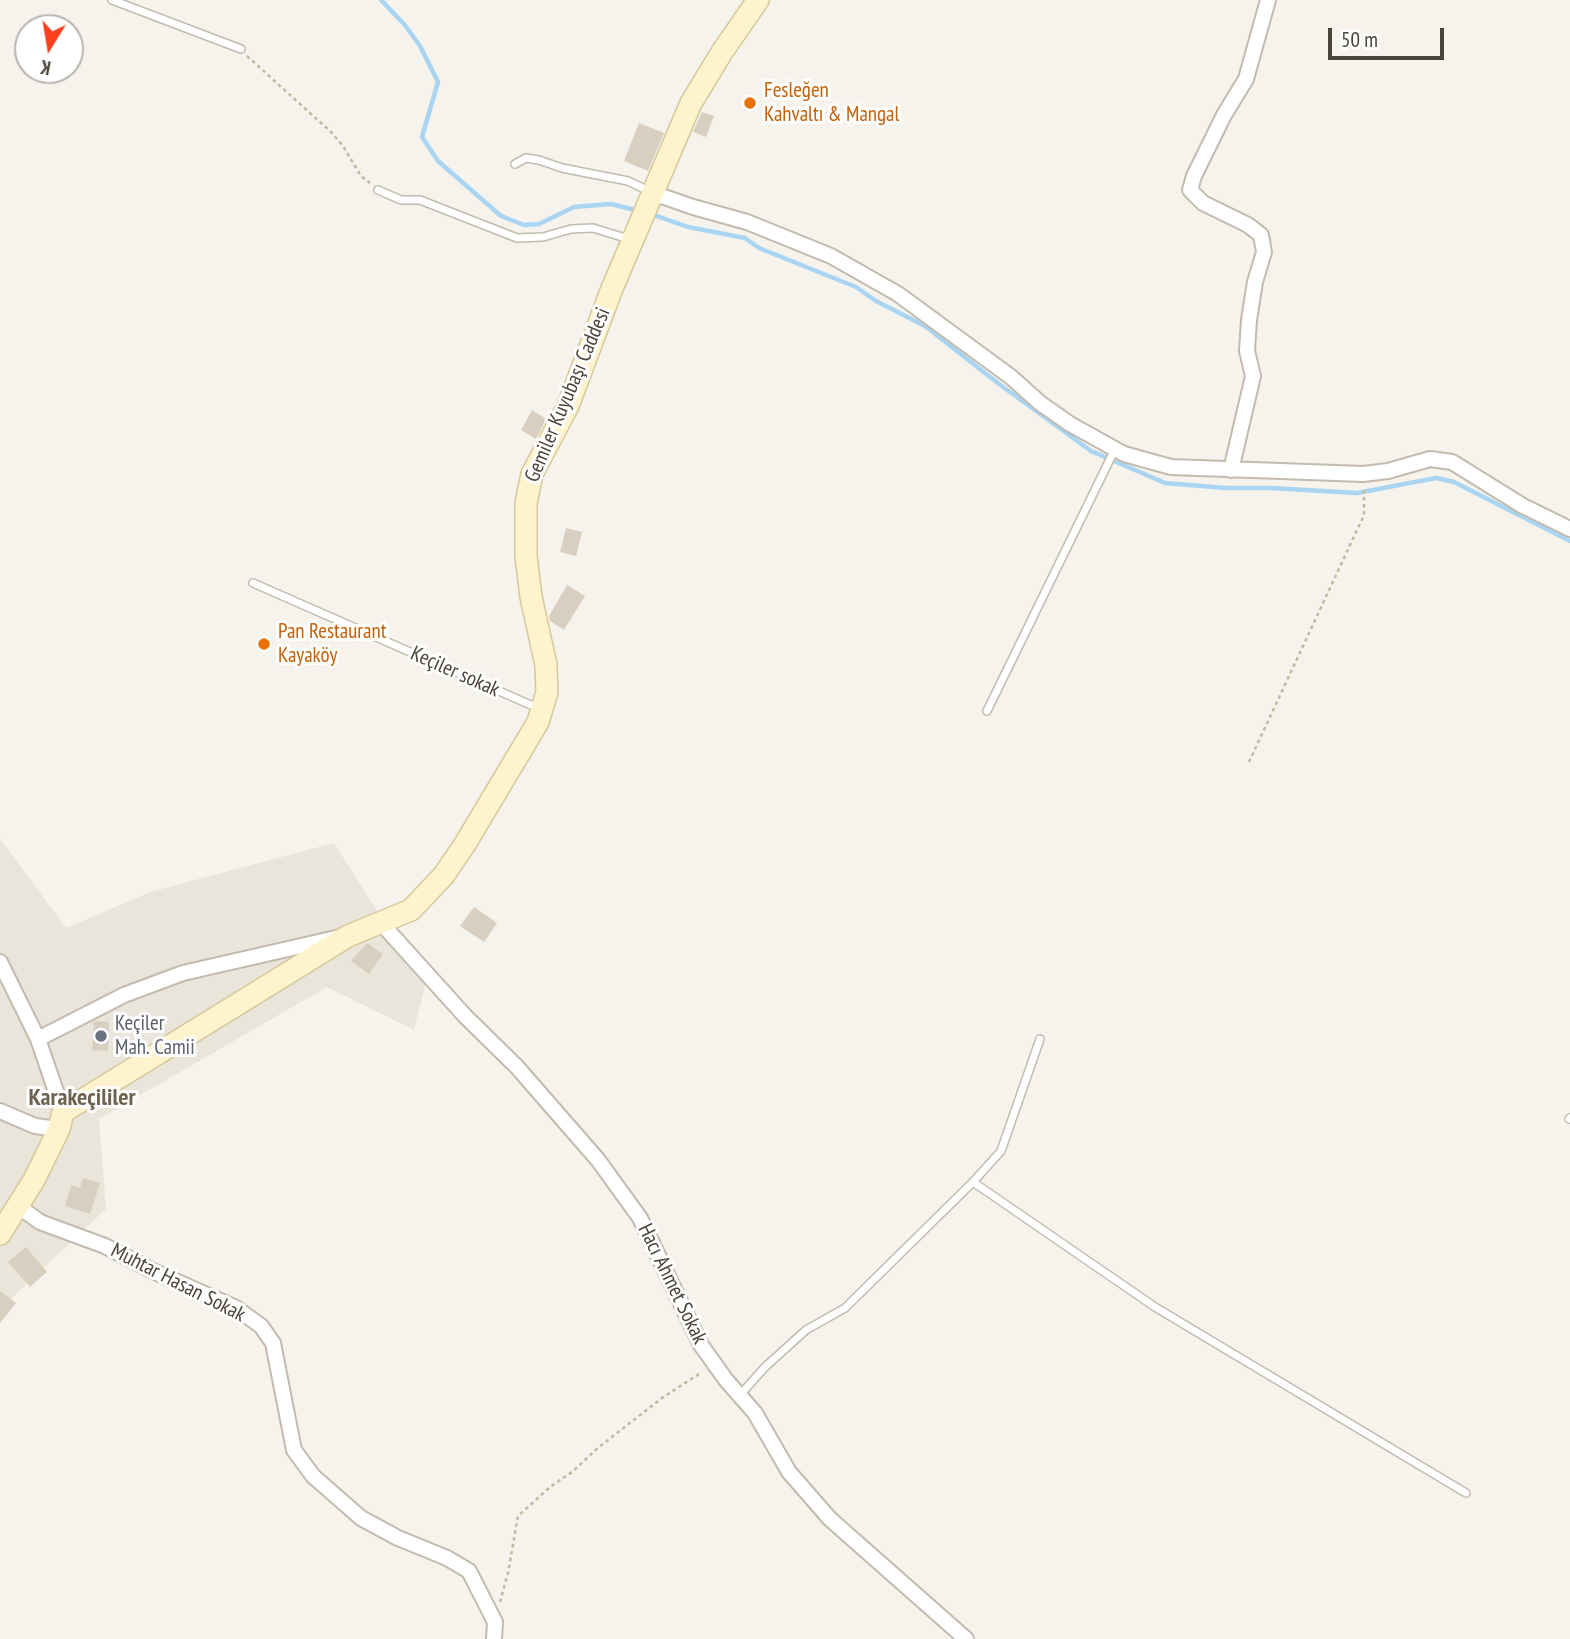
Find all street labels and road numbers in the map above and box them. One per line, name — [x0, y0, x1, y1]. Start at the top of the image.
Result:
street label: Gemiler Kuyubaşı Caddesi — [520, 304, 616, 486]
street label: Keçiler sokak — [407, 641, 503, 703]
street label: Hacı Ahmet Sokak — [632, 1220, 712, 1348]
street label: Muhtar Hasan Sokak — [106, 1238, 250, 1328]

